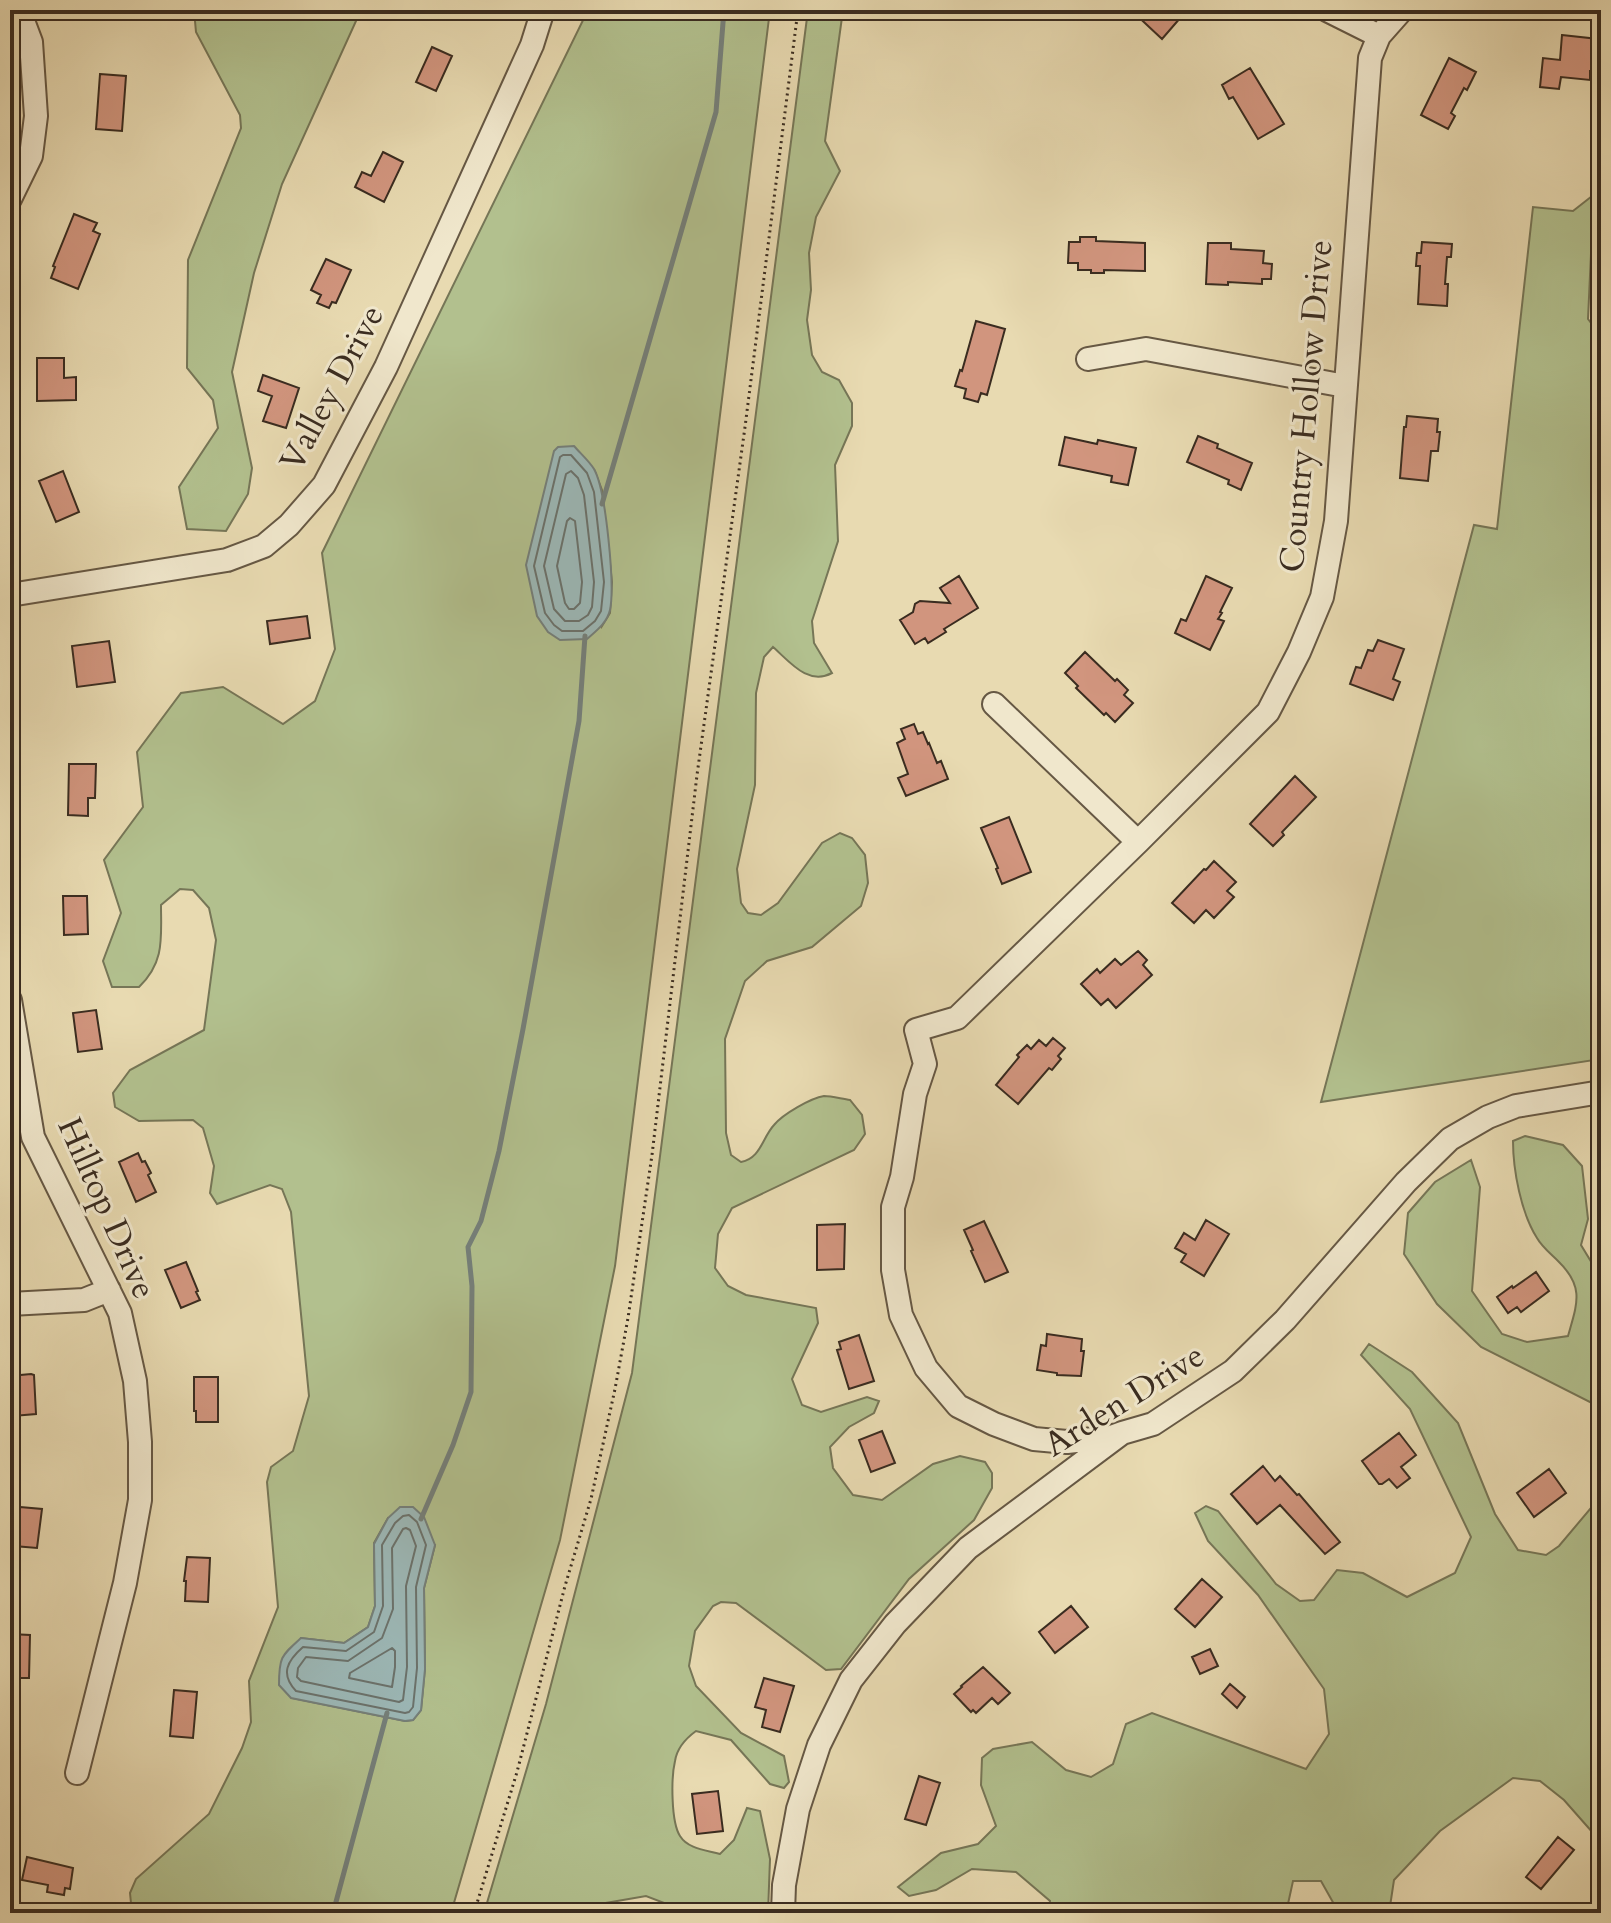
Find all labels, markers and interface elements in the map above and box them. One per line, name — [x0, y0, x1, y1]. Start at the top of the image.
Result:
street label: Country Hollow Drive — [1269, 238, 1343, 574]
street label: Valley Drive — [269, 297, 395, 479]
street label: Hilltop Drive — [47, 1110, 167, 1306]
street label: Arden Drive — [1035, 1333, 1213, 1467]

